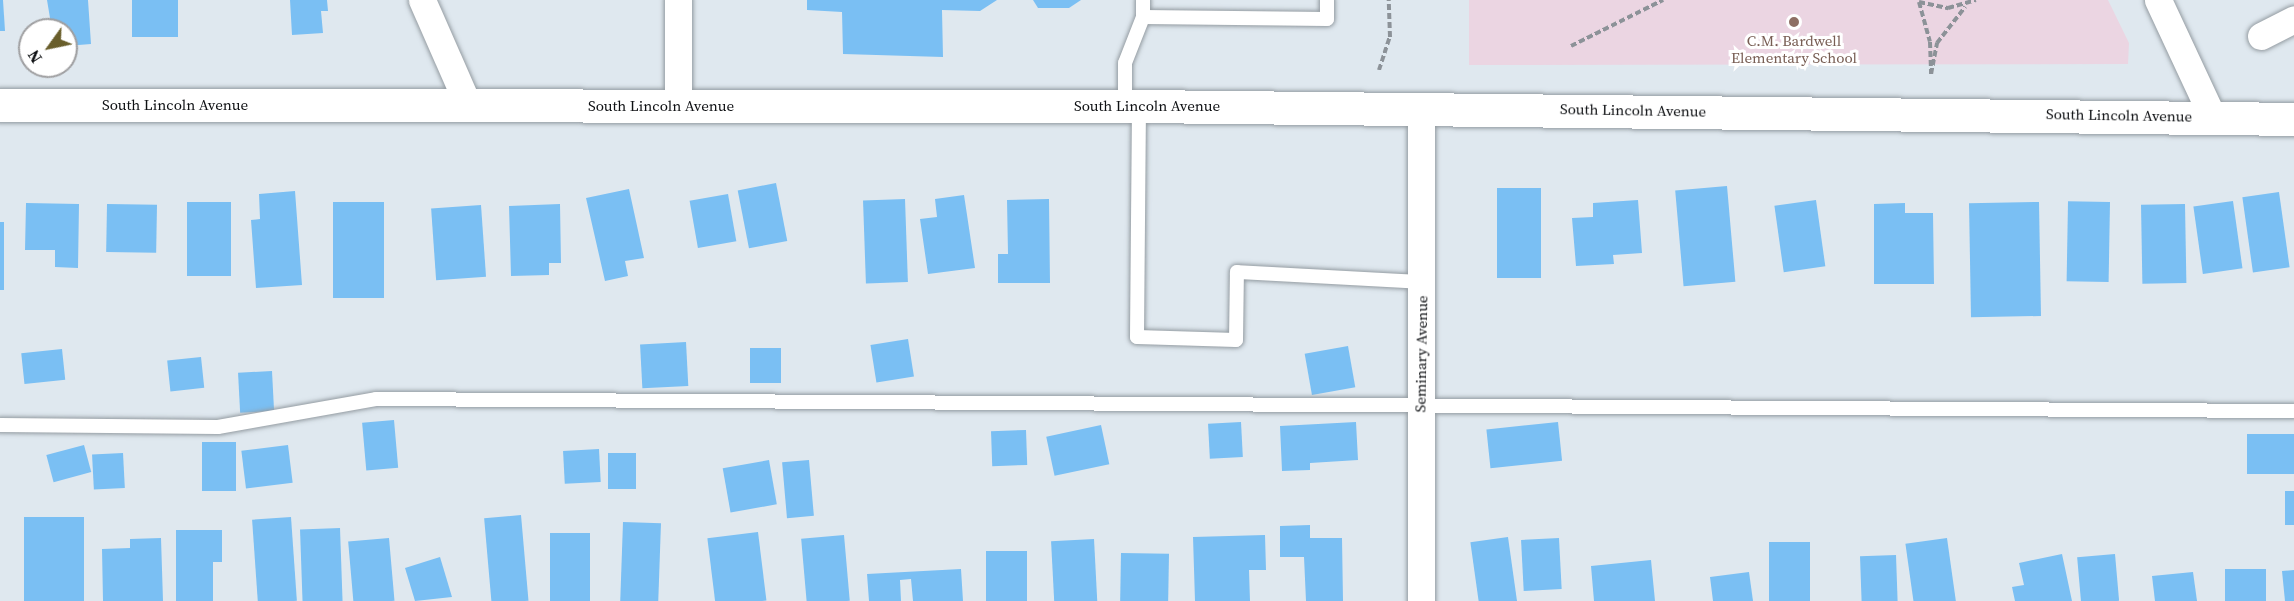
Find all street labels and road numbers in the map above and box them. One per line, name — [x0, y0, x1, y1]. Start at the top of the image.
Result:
street label: South Lincoln Avenue — [102, 96, 248, 114]
street label: South Lincoln Avenue — [588, 97, 734, 115]
street label: South Lincoln Avenue — [1074, 97, 1220, 115]
street label: South Lincoln Avenue — [1560, 100, 1706, 120]
street label: South Lincoln Avenue — [2046, 105, 2192, 125]
street label: Seminary Avenue — [1411, 295, 1431, 413]

